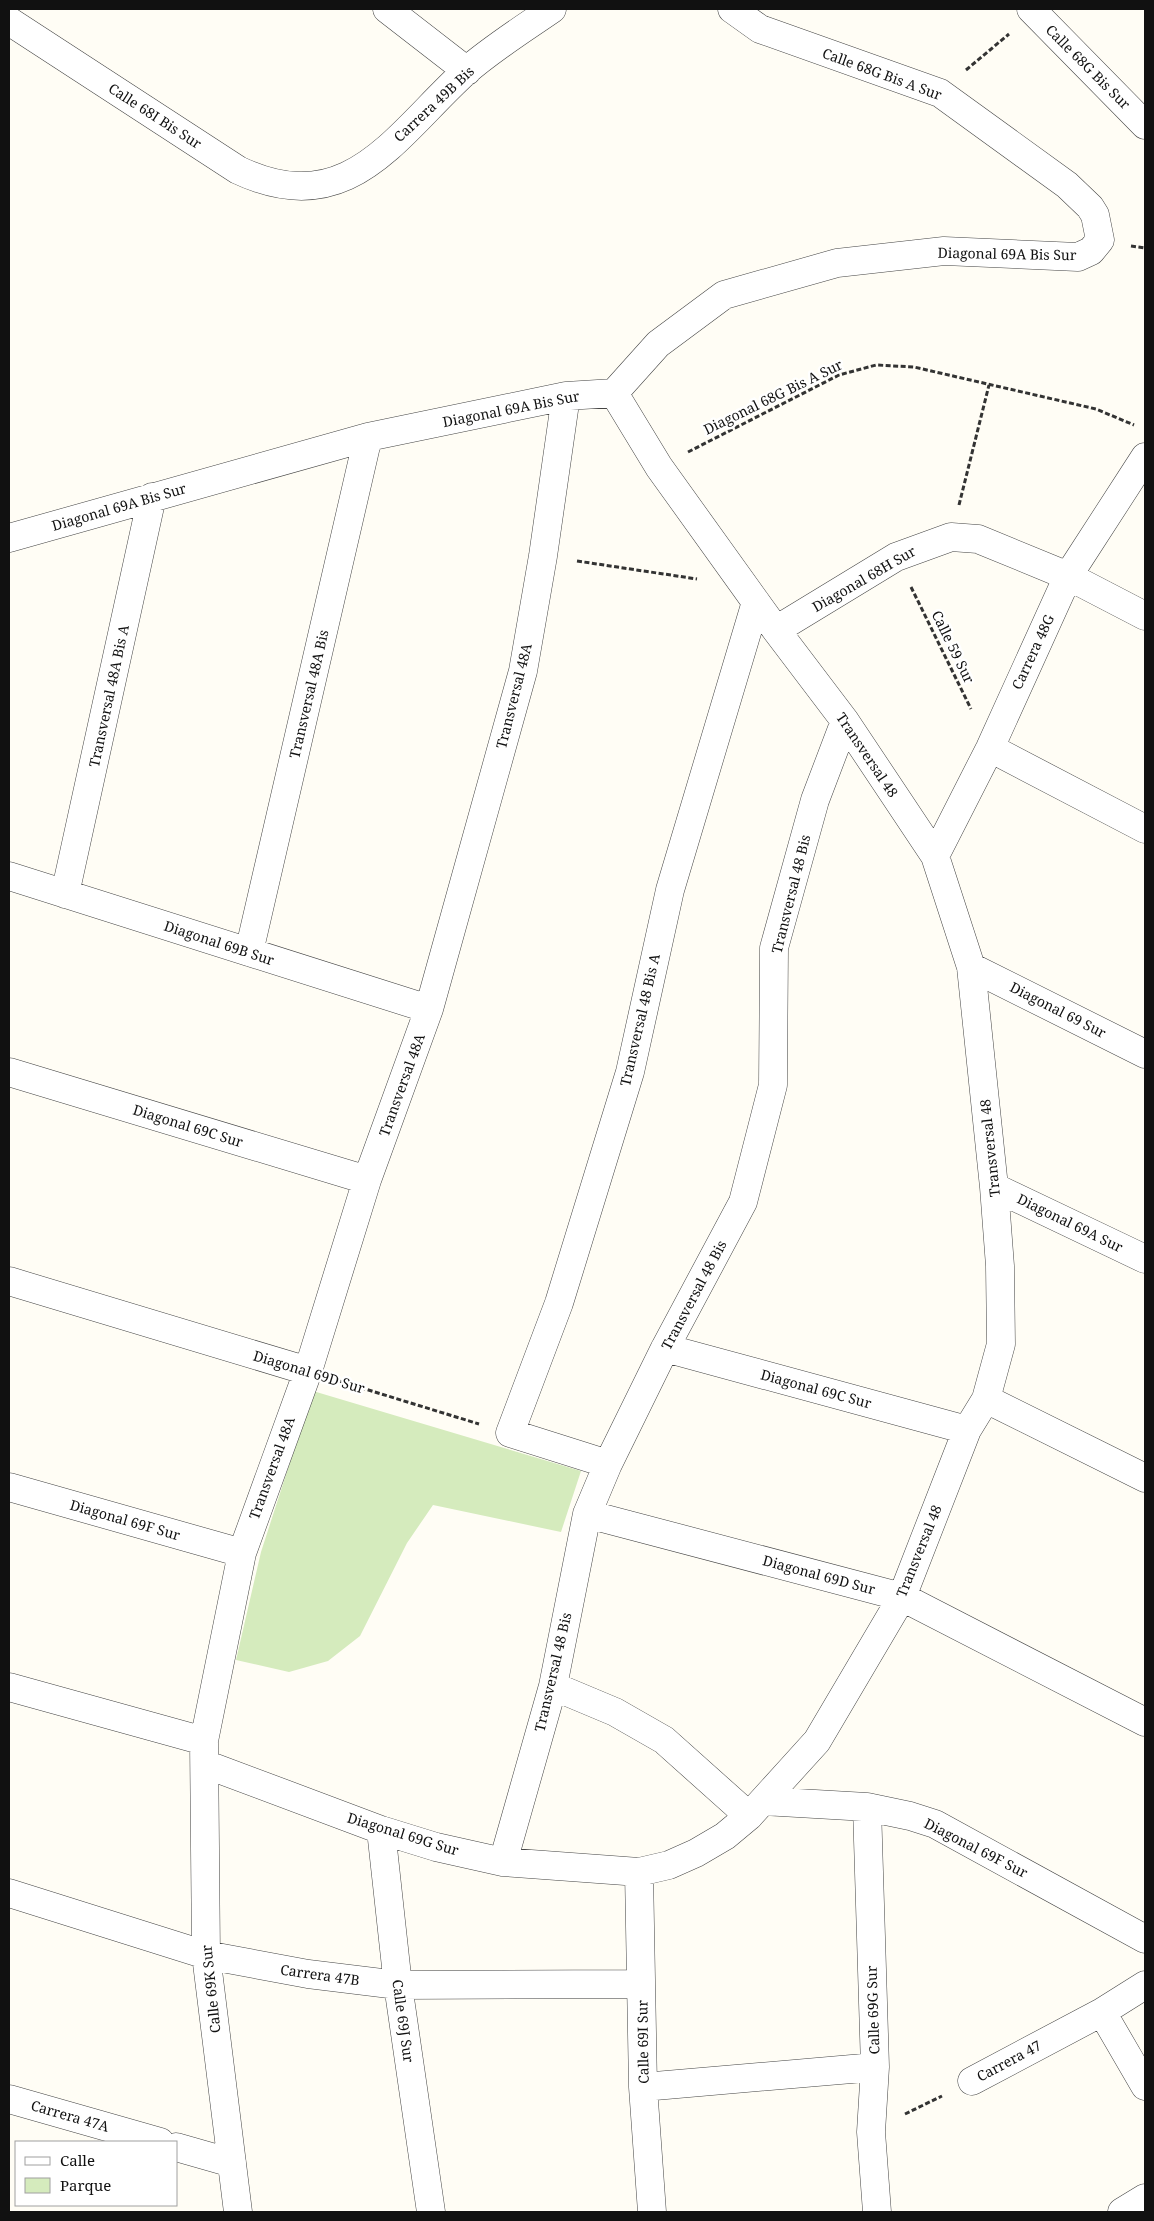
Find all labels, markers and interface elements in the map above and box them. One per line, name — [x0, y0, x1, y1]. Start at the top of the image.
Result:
street label: Calle 68G Bis Sur — [1042, 20, 1135, 113]
street label: Calle 68G Bis A Sur — [820, 43, 945, 104]
street label: Carrera 49B Bis — [389, 61, 478, 146]
street label: Calle 68I Bis Sur — [105, 78, 206, 153]
street label: Diagonal 69A Bis Sur — [937, 243, 1077, 264]
street label: Diagonal 68G Bis A Sur — [700, 354, 846, 439]
street label: Diagonal 69A Bis Sur — [441, 386, 581, 431]
street label: Diagonal 69A Bis Sur — [49, 478, 189, 535]
street label: Diagonal 68H Sur — [809, 541, 919, 616]
street label: Calle 59 Sur — [928, 607, 979, 687]
street label: Carrera 48G — [1007, 611, 1058, 692]
street label: Transversal 48A Bis A — [84, 623, 133, 769]
street label: Transversal 48A Bis — [284, 628, 333, 760]
street label: Transversal 48A — [491, 641, 536, 751]
street label: Transversal 48 — [832, 709, 903, 801]
street label: Transversal 48 Bis — [767, 833, 814, 955]
street label: Diagonal 69B Sur — [162, 916, 277, 969]
street label: Transversal 48 Bis A — [615, 952, 664, 1088]
street label: Diagonal 69 Sur — [1007, 977, 1110, 1042]
street label: Transversal 48A — [374, 1031, 429, 1139]
street label: Transversal 48 — [975, 1098, 1004, 1198]
street label: Diagonal 69C Sur — [131, 1100, 246, 1151]
street label: Diagonal 69A Sur — [1014, 1189, 1127, 1257]
street label: Transversal 48 Bis — [657, 1237, 731, 1353]
street label: Diagonal 69D Sur — [251, 1346, 368, 1398]
street label: Diagonal 69C Sur — [759, 1365, 874, 1413]
street label: Transversal 48A — [244, 1414, 299, 1522]
street label: Diagonal 69F Sur — [68, 1495, 183, 1544]
street label: Transversal 48 — [891, 1502, 946, 1600]
street label: Diagonal 69D Sur — [761, 1550, 878, 1599]
street label: Transversal 48 Bis — [530, 1610, 575, 1733]
street label: Diagonal 69G Sur — [345, 1808, 462, 1860]
street label: Diagonal 69F Sur — [921, 1813, 1032, 1882]
street label: Calle 69K Sur — [196, 1944, 225, 2034]
street label: Carrera 47B — [279, 1960, 361, 1989]
street label: Calle 69G Sur — [861, 1965, 884, 2055]
street label: Calle 69J Sur — [388, 1978, 419, 2064]
street label: Calle 69I Sur — [632, 2000, 653, 2084]
street label: Carrera 47 — [973, 2036, 1045, 2086]
street label: Carrera 47A — [29, 2095, 112, 2136]
legend — [15, 2141, 178, 2206]
text: Calle — [60, 2150, 95, 2170]
text: Parque — [60, 2175, 111, 2195]

